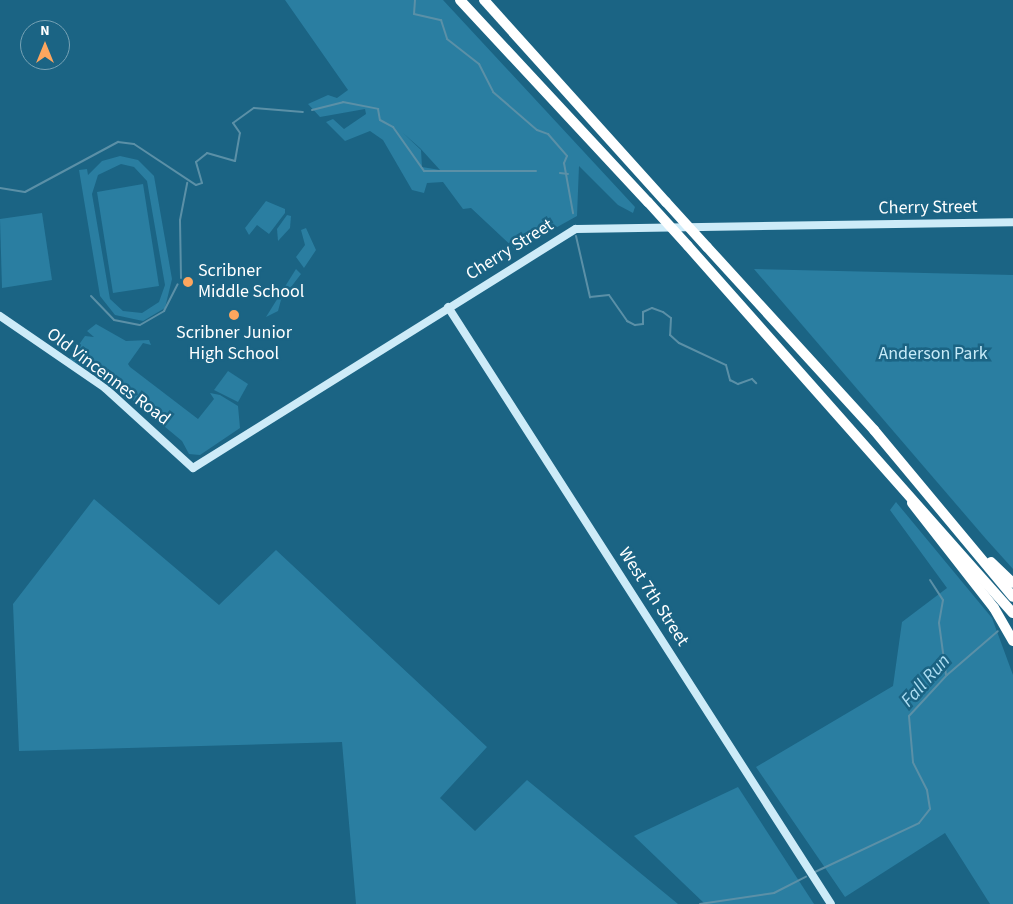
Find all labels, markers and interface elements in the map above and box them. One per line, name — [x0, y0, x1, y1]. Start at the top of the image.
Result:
north arrow — [20, 20, 70, 70]
text: N — [40, 21, 50, 41]
street label: Cherry Street — [878, 196, 978, 220]
street label: Cherry Street — [462, 215, 558, 285]
place label: Scribner Middle School — [198, 261, 304, 304]
marker: Scribner Middle School — [182, 276, 194, 288]
marker: Scribner Junior High School — [228, 309, 240, 321]
place label: Scribner Junior High School — [176, 323, 292, 366]
street label: Old Vincennes Road — [42, 324, 174, 430]
park label: Anderson Park — [878, 343, 988, 365]
street label: West 7th Street — [613, 544, 693, 650]
water label: Fall Run — [897, 650, 955, 712]

